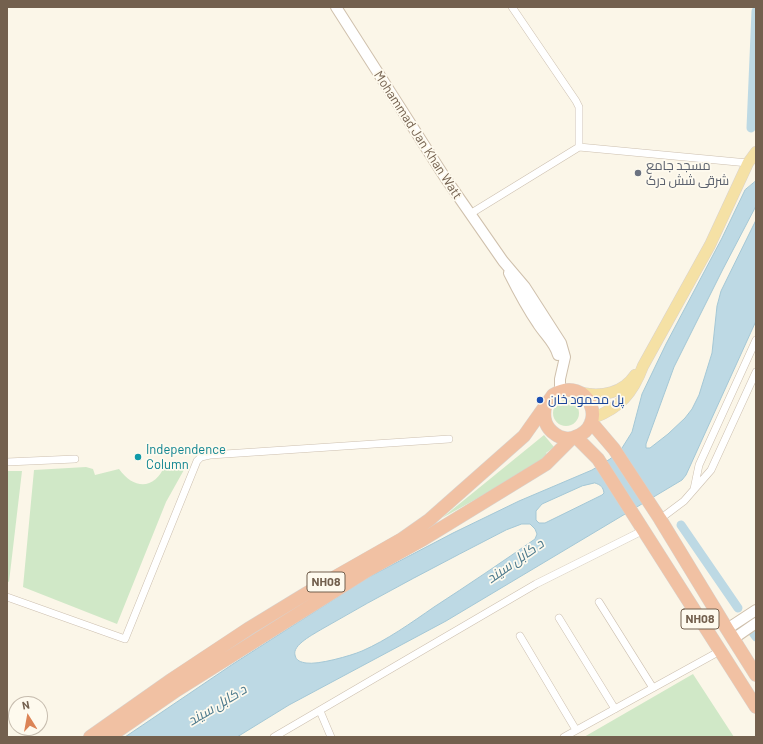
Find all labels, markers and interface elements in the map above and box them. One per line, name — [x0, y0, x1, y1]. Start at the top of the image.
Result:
street label: Mohammad Jan Khan Watt — [371, 68, 465, 202]
place label: مسجد جامع شرقی شش درک — [646, 158, 729, 189]
marker: مسجد جامع شرقی شش درک — [633, 168, 643, 178]
place label: پل محمود خان — [548, 392, 624, 408]
marker: پل محمود خان — [535, 395, 545, 405]
place label: Independence Column — [146, 442, 226, 473]
marker: Independence Column — [133, 452, 143, 462]
water label: د کابل سيند — [483, 535, 547, 587]
road number: NH08 — [307, 572, 345, 592]
road number: NH08 — [681, 609, 719, 629]
water label: د کابل سيند — [184, 681, 250, 729]
north arrow — [8, 696, 48, 736]
text: N — [21, 698, 31, 712]

